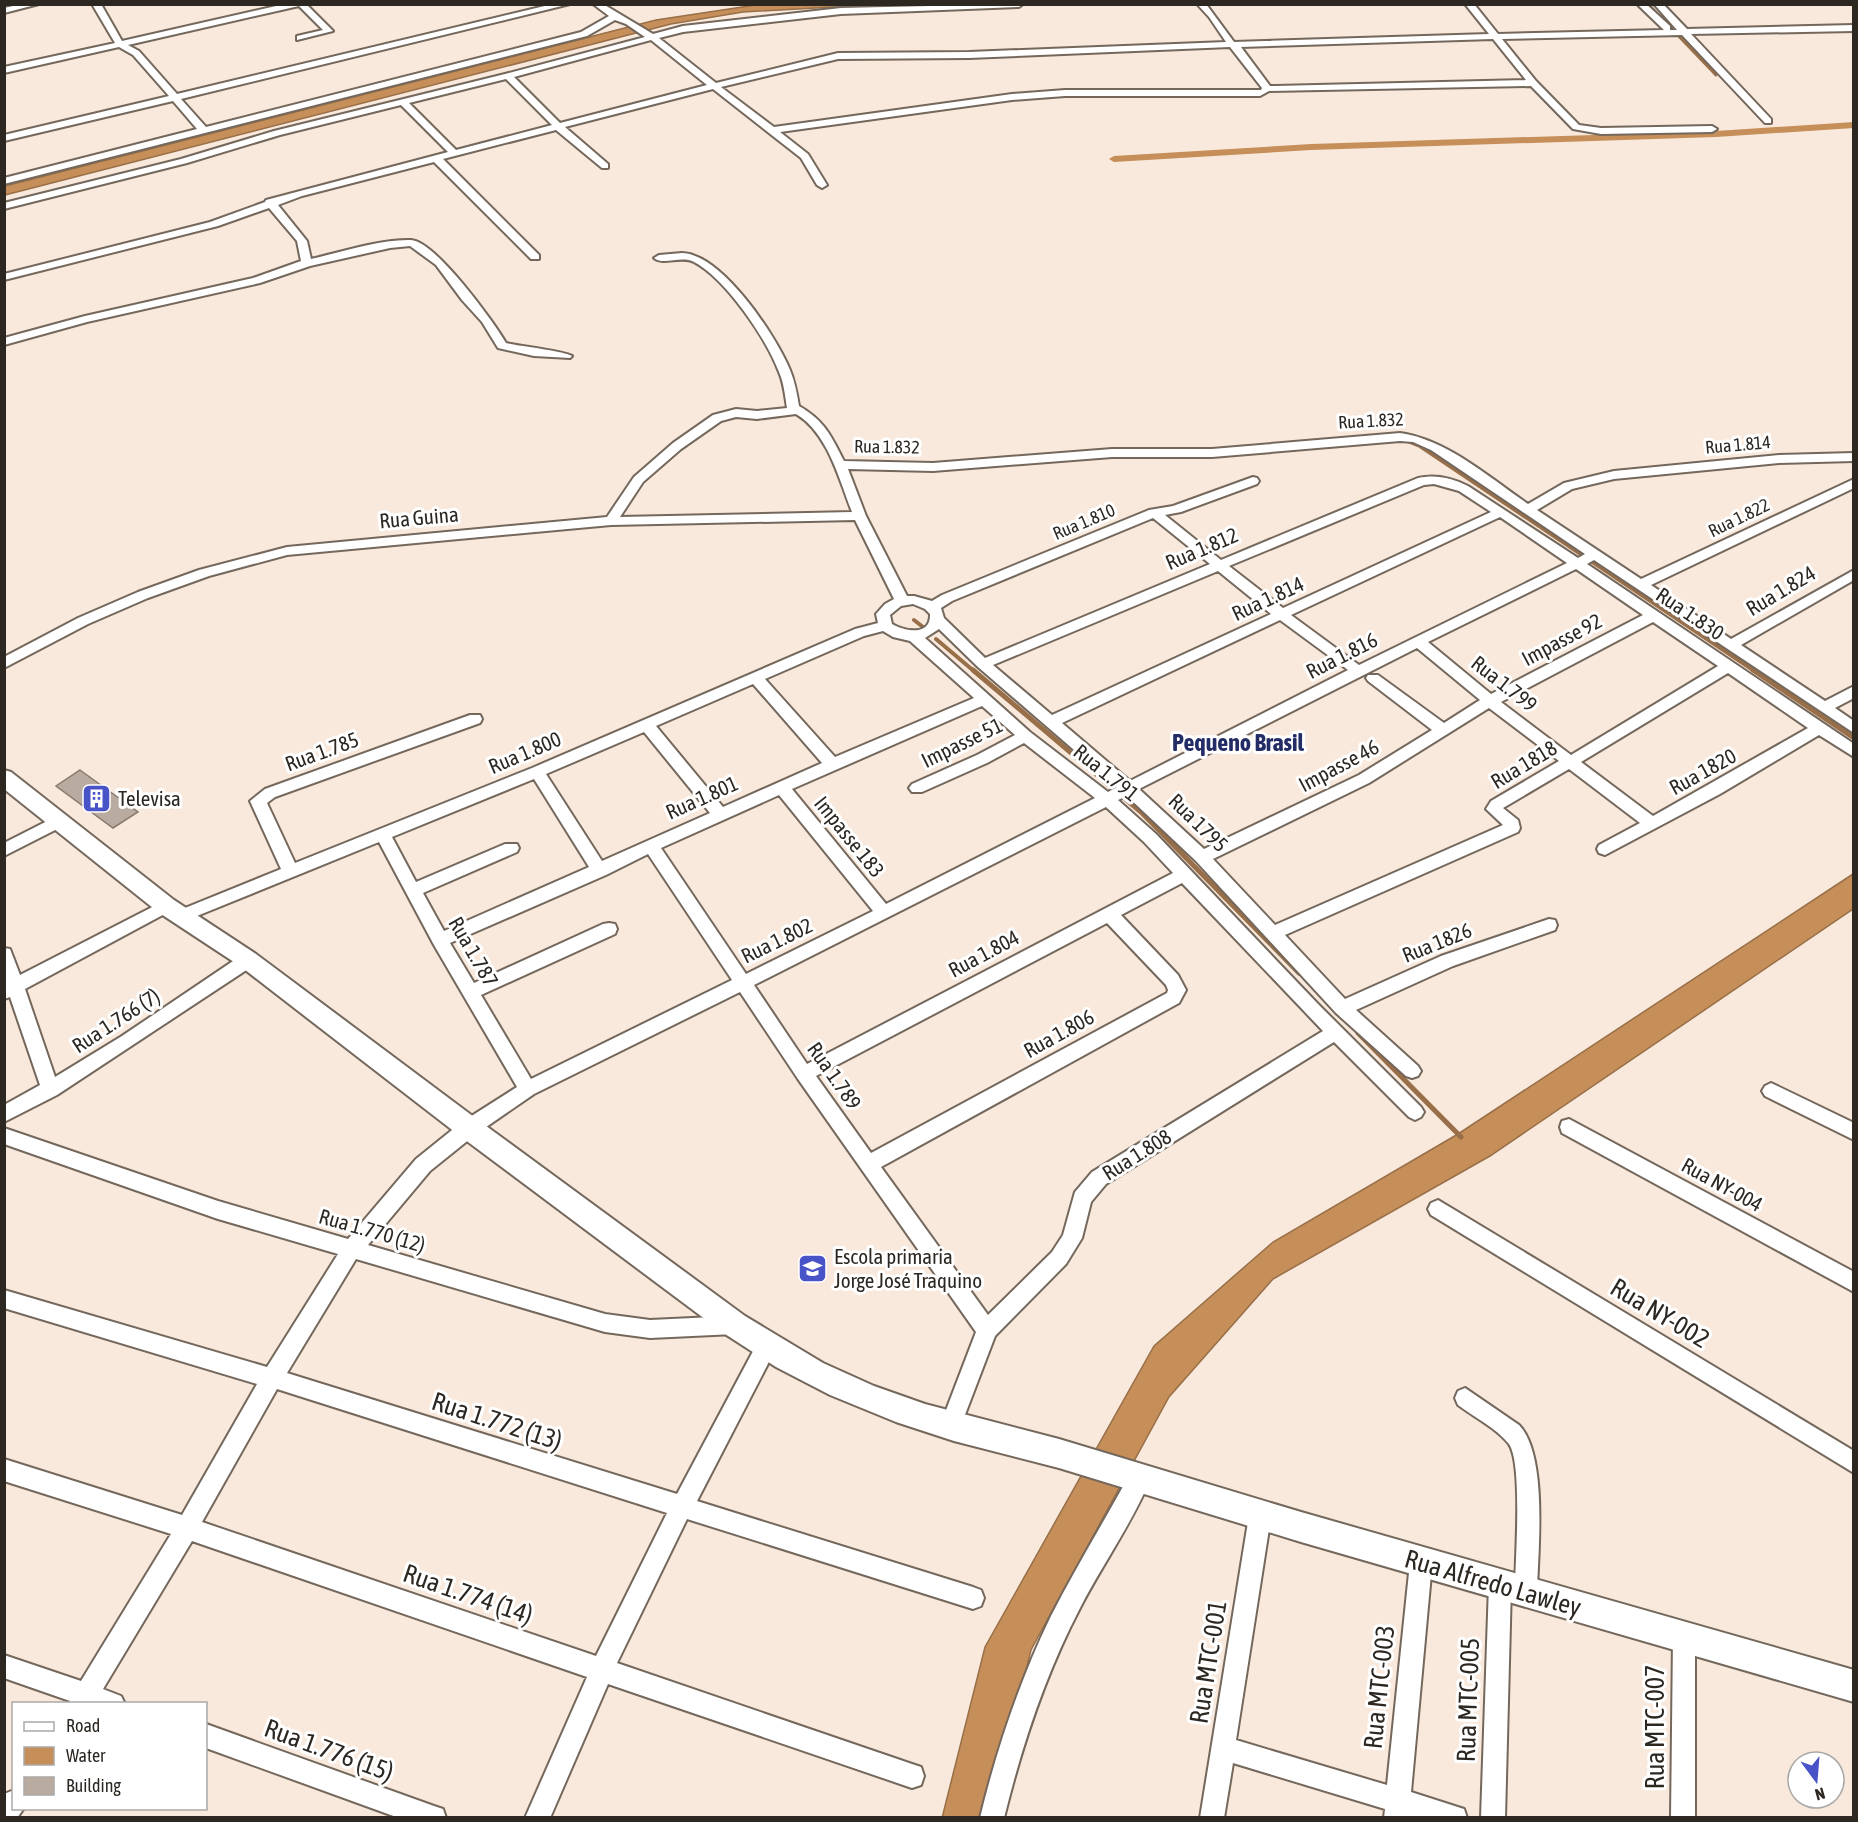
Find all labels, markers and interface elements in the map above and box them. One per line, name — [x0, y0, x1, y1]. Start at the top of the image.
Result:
street label: Rua 1.832 — [1338, 408, 1404, 433]
street label: Rua 1.814 — [1704, 431, 1772, 458]
street label: Rua 1.832 — [854, 435, 920, 458]
street label: Rua 1.822 — [1705, 494, 1773, 541]
street label: Rua 1.810 — [1050, 499, 1118, 544]
street label: Rua Guina — [378, 502, 459, 532]
street label: Rua 1.812 — [1162, 522, 1242, 574]
street label: Rua 1.824 — [1742, 560, 1820, 620]
street label: Rua 1.814 — [1228, 571, 1307, 625]
street label: Rua 1.830 — [1652, 582, 1729, 645]
street label: Impasse 92 — [1517, 608, 1606, 670]
street label: Rua 1.816 — [1302, 627, 1381, 683]
street label: Rua 1.799 — [1467, 650, 1542, 716]
street label: Impasse 51 — [917, 712, 1006, 772]
street label: Rua 1.800 — [485, 726, 565, 778]
street label: Rua 1.785 — [282, 727, 362, 775]
district label: Pequeno Brasil — [1172, 729, 1305, 756]
street label: Impasse 46 — [1294, 734, 1383, 796]
street label: Rua 1818 — [1486, 735, 1561, 793]
street label: Rua 1.791 — [1069, 739, 1144, 806]
street label: Rua 1820 — [1665, 743, 1740, 799]
street label: Rua 1.801 — [662, 771, 741, 824]
building icon: Televisa — [81, 783, 113, 815]
place label: Televisa — [118, 786, 181, 810]
street label: Rua 1795 — [1164, 788, 1233, 856]
street label: Impasse 183 — [810, 791, 890, 882]
street label: Rua 1.787 — [444, 912, 503, 991]
street label: Rua 1.802 — [737, 913, 816, 968]
street label: Rua 1826 — [1398, 917, 1475, 967]
street label: Rua 1.804 — [944, 925, 1023, 982]
street label: Rua 1.766 (7) — [67, 983, 164, 1057]
street label: Rua 1.806 — [1019, 1004, 1098, 1062]
street label: Rua 1.789 — [803, 1037, 867, 1114]
street label: Rua 1.808 — [1098, 1124, 1175, 1185]
street label: Rua NY-004 — [1678, 1152, 1767, 1216]
street label: Rua 1.770 (12) — [316, 1203, 428, 1257]
place label: Escola primaria Jorge José Traquino — [834, 1244, 982, 1292]
school or university icon: Escola primaria Jorge José Traquino — [797, 1253, 829, 1285]
street label: Rua NY-002 — [1605, 1272, 1715, 1354]
street label: Rua 1.772 (13) — [428, 1386, 566, 1456]
street label: Rua Alfredo Lawley — [1401, 1543, 1585, 1623]
street label: Rua 1.774 (14) — [399, 1558, 537, 1630]
street label: Rua MTC-001 — [1183, 1598, 1233, 1726]
street label: Rua MTC-003 — [1358, 1624, 1400, 1750]
street label: Rua MTC-005 — [1451, 1637, 1485, 1763]
street label: Rua MTC-007 — [1640, 1665, 1670, 1789]
legend — [12, 1702, 207, 1810]
street label: Rua 1.776 (15) — [260, 1713, 398, 1787]
text: Road — [66, 1715, 100, 1736]
text: Water — [66, 1745, 106, 1766]
north arrow — [1786, 1750, 1846, 1810]
text: Building — [66, 1775, 121, 1796]
text: N — [1813, 1784, 1827, 1804]

